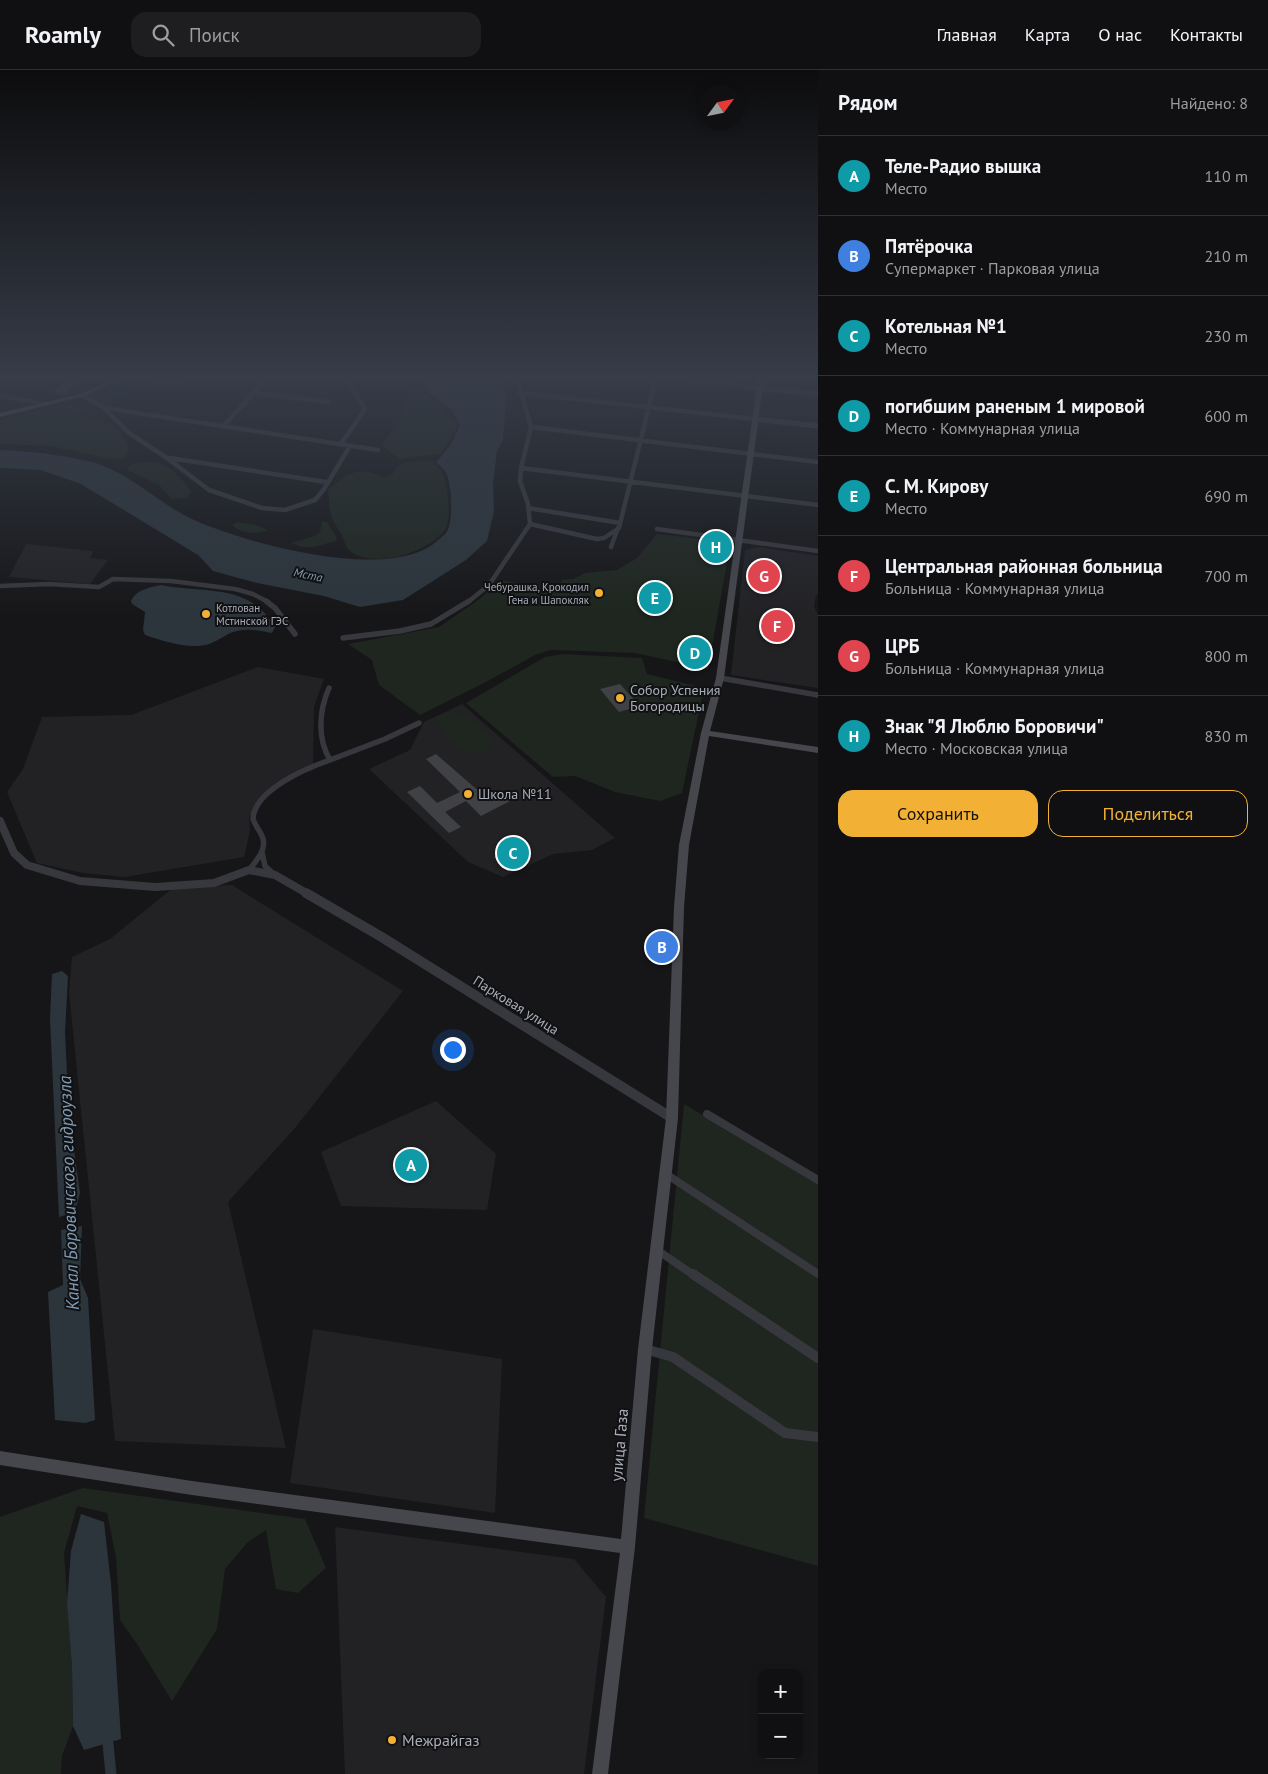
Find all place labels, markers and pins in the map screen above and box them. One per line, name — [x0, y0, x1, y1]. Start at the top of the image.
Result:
pin: H — [700, 528, 732, 566]
pin: G — [748, 557, 780, 595]
pin: E — [639, 579, 671, 617]
place label: Чебурашка, Крокодил Гена и Шапокляк — [484, 580, 590, 607]
marker: Чебурашка, Крокодил Гена и Шапокляк — [593, 587, 605, 599]
place label: Котлован Мстинской ГЭС — [216, 601, 288, 628]
pin: F — [761, 607, 793, 645]
marker: Котлован Мстинской ГЭС — [200, 608, 212, 620]
pin: D — [679, 634, 711, 672]
place label: Собор Успения Богородицы — [630, 681, 720, 715]
marker: Собор Успения Богородицы — [614, 692, 626, 704]
place label: Школа №11 — [478, 785, 552, 803]
marker: Школа №11 — [462, 788, 474, 800]
pin: C — [497, 834, 529, 872]
pin: B — [646, 928, 678, 966]
pin: A — [395, 1146, 427, 1184]
place label: Межрайгаз — [402, 1730, 479, 1750]
marker: Межрайгаз — [386, 1734, 398, 1746]

